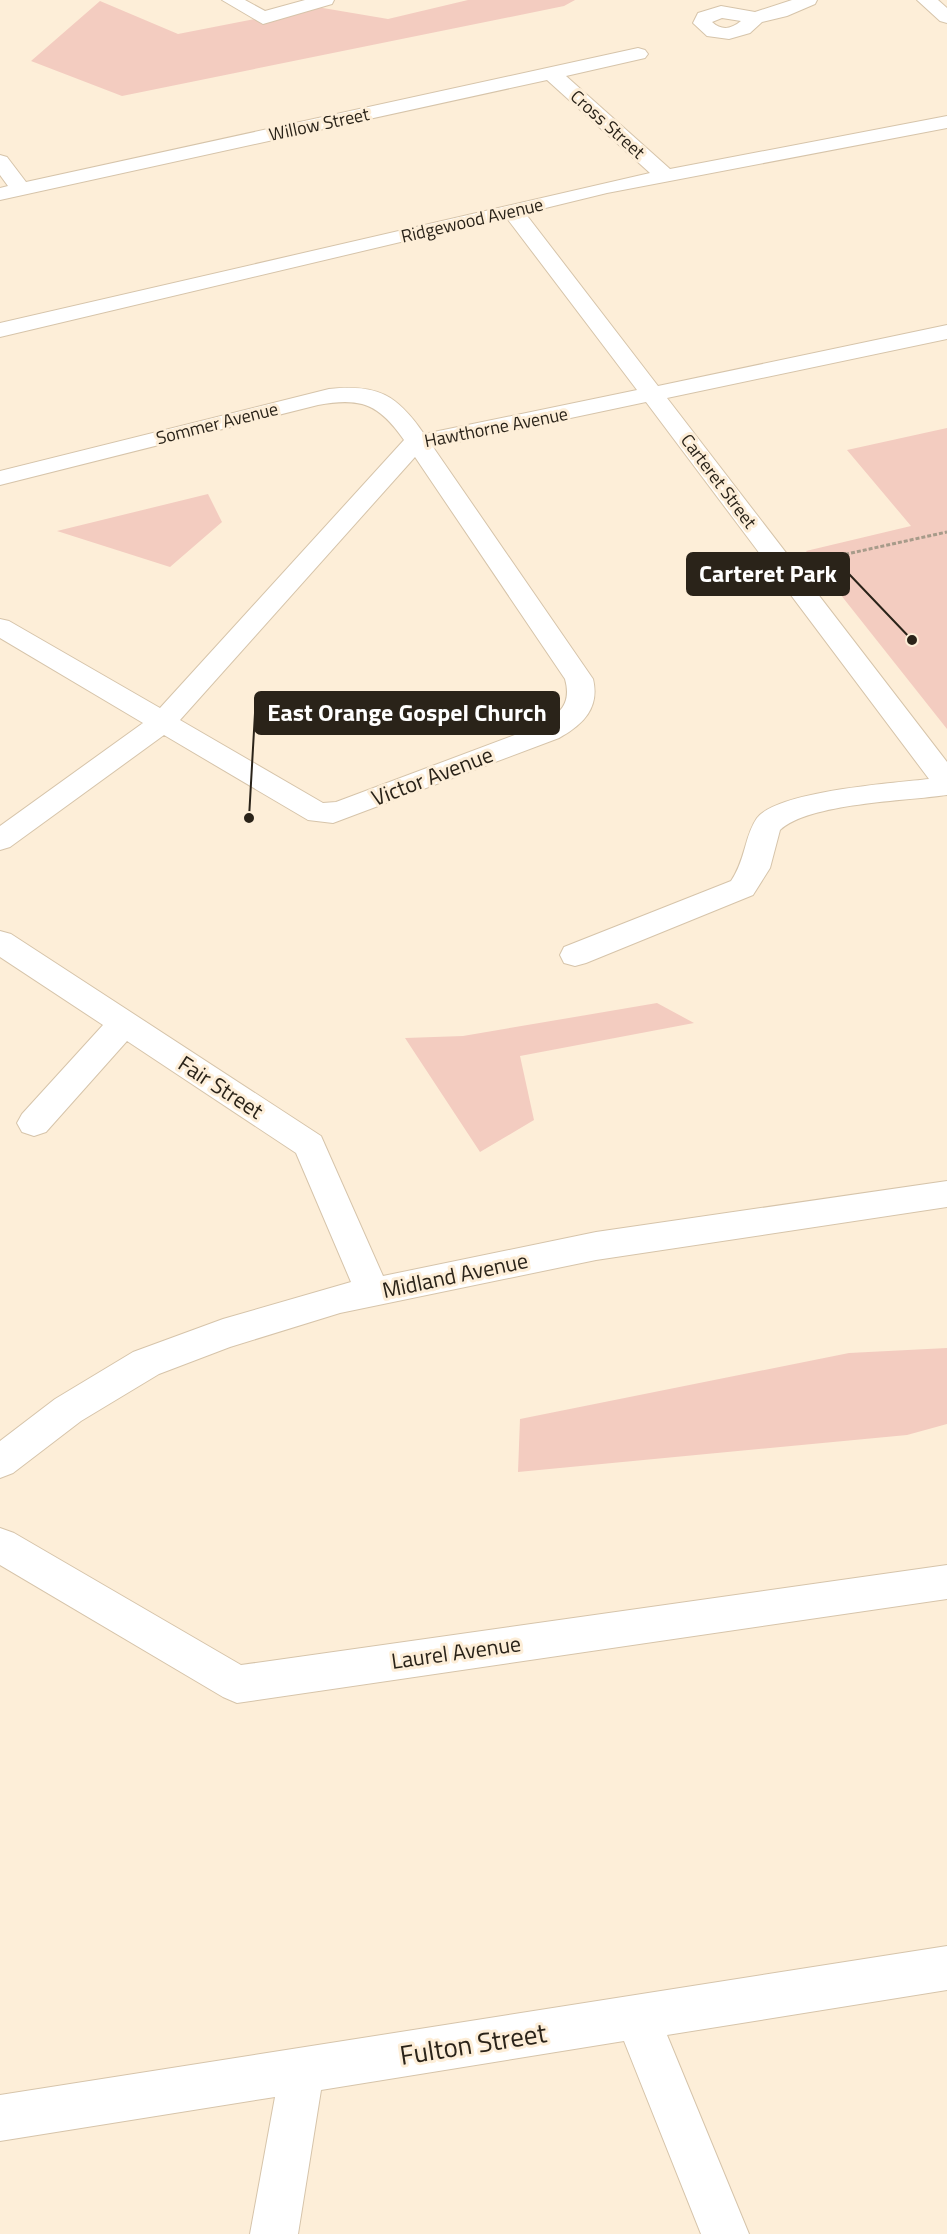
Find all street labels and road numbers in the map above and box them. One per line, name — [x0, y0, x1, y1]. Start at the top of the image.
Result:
street label: Cross Street — [565, 83, 652, 165]
street label: Willow Street — [266, 100, 372, 148]
street label: Ridgewood Avenue — [398, 191, 546, 249]
street label: Sommer Avenue — [153, 395, 281, 451]
street label: Hawthorne Avenue — [422, 400, 570, 454]
street label: Carteret Street — [674, 428, 764, 534]
street label: Victor Avenue — [366, 737, 498, 815]
street label: Fair Street — [172, 1047, 271, 1128]
street label: Midland Avenue — [379, 1243, 531, 1307]
street label: Laurel Avenue — [389, 1626, 523, 1678]
street label: Fulton Street — [397, 2011, 550, 2075]

